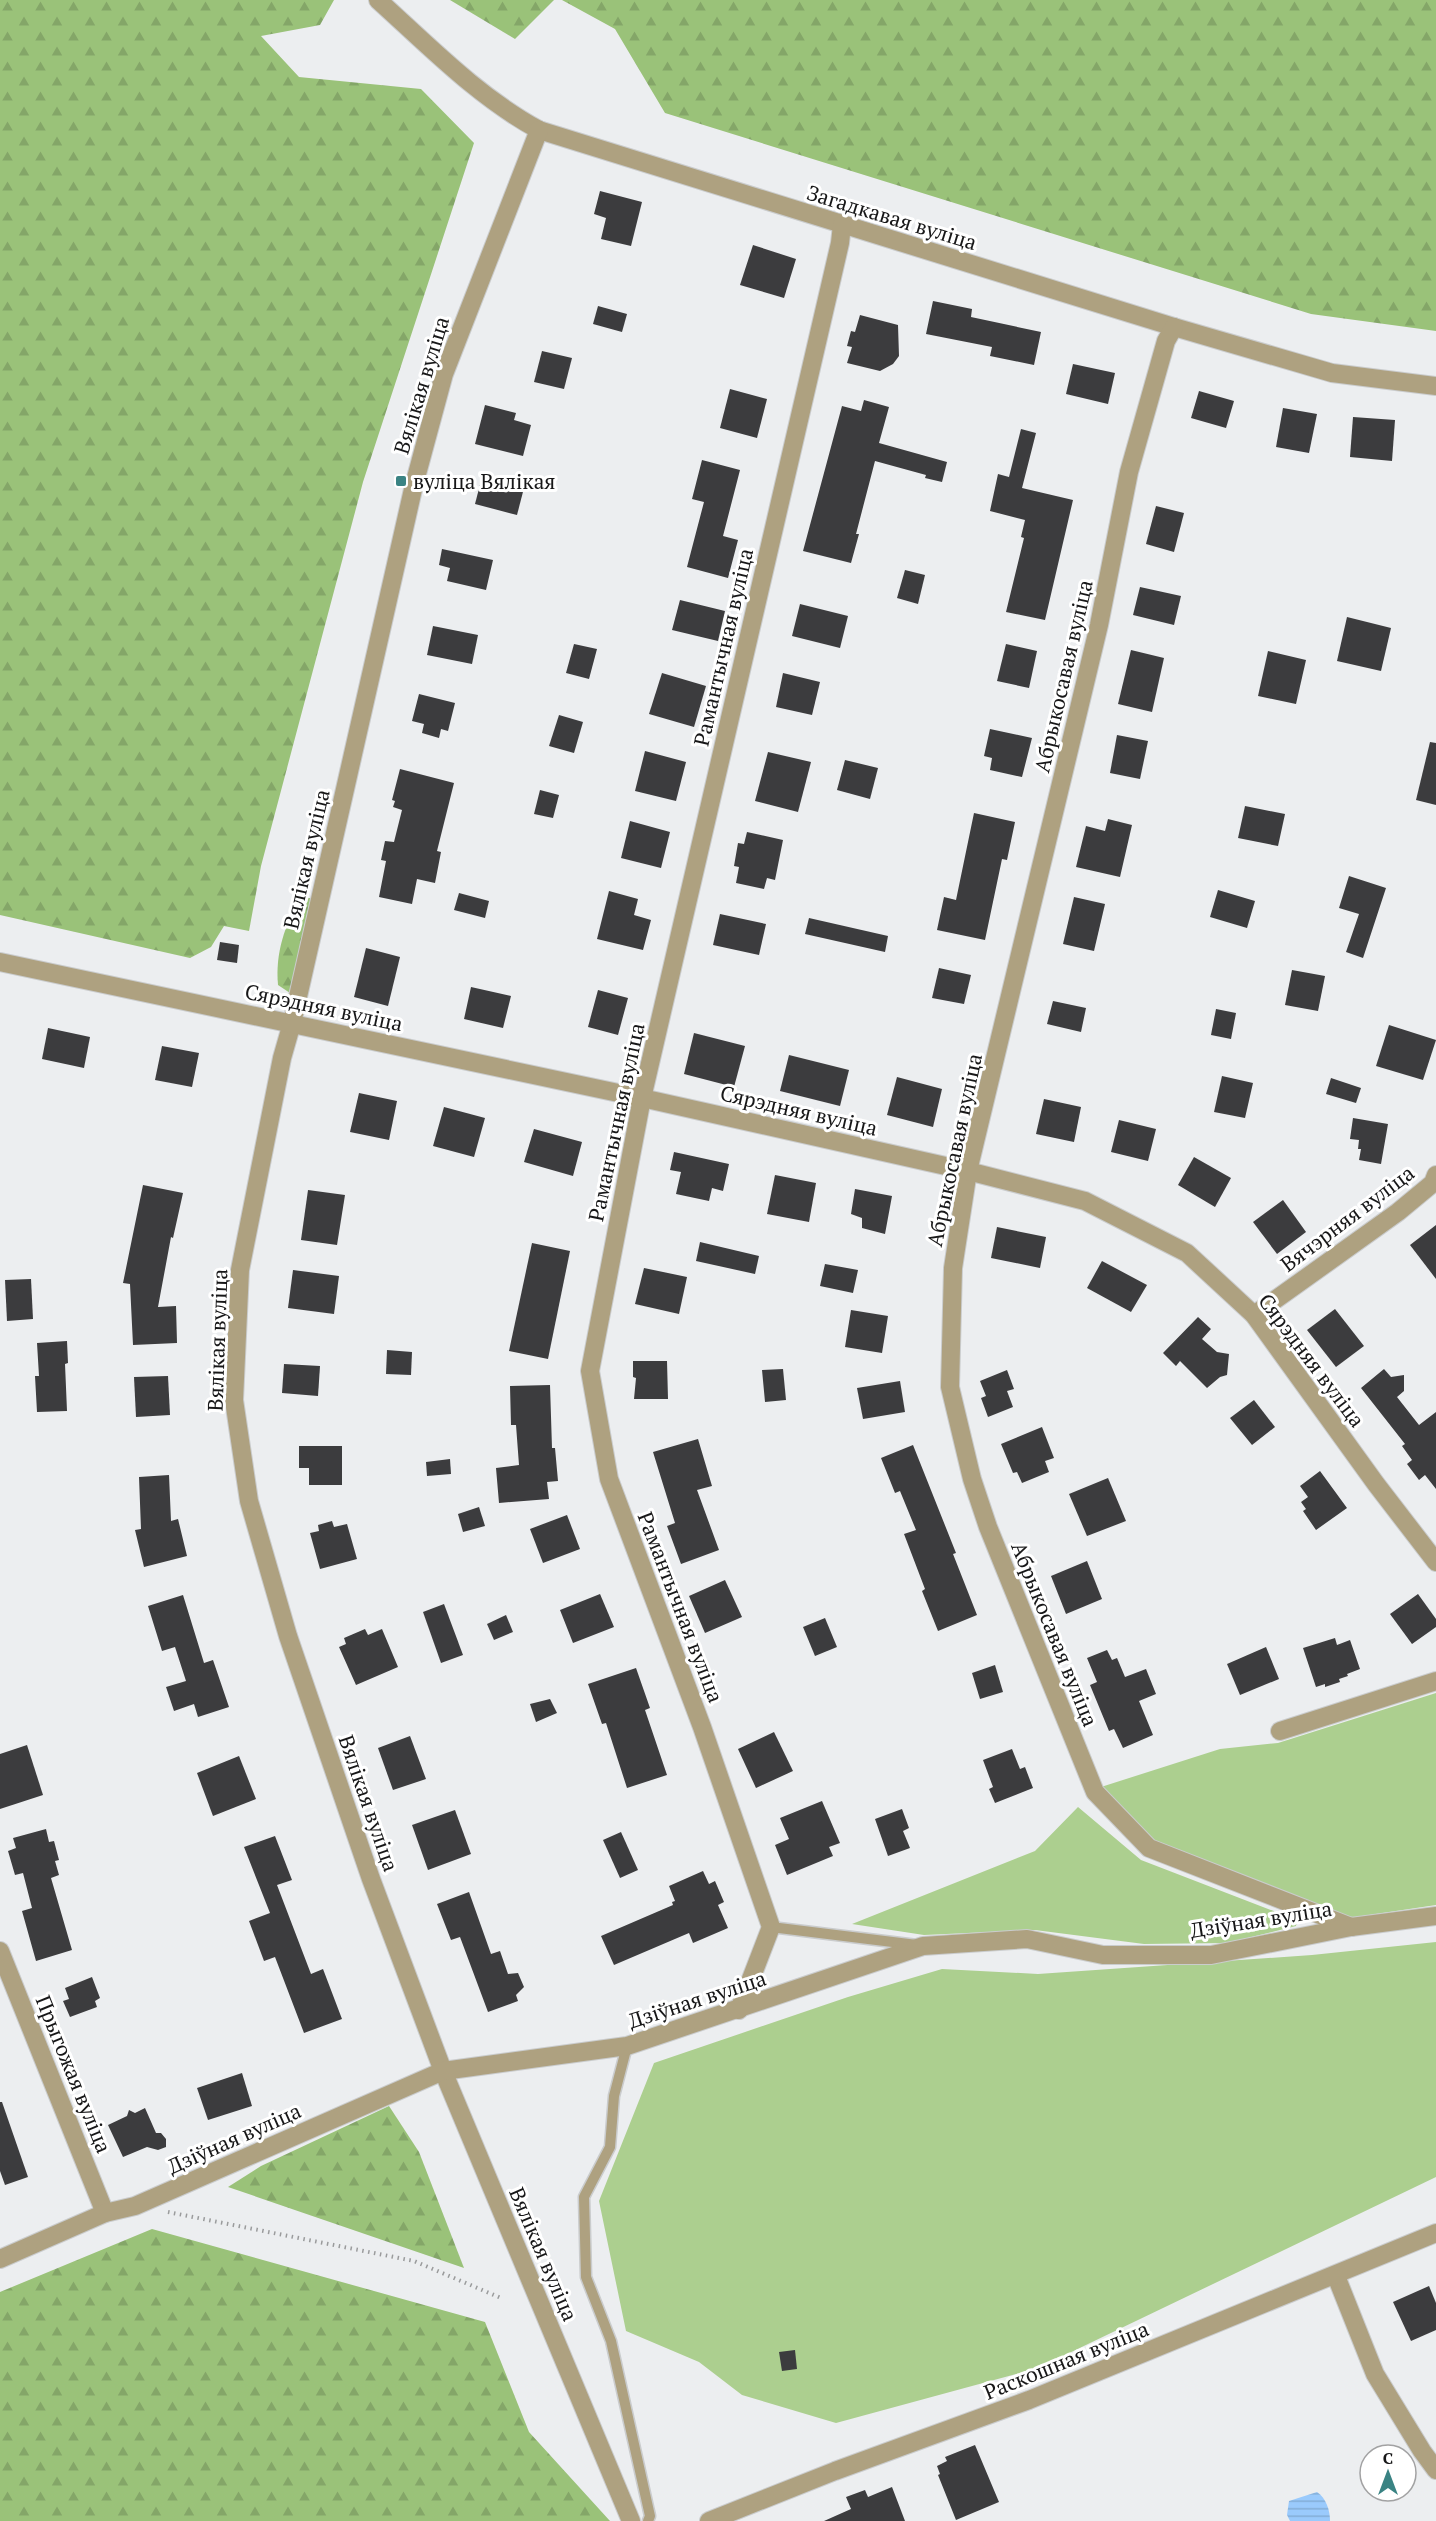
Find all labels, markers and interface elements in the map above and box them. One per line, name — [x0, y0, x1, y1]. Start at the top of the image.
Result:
street label: Загадкавая вуліца — [804, 178, 981, 256]
street label: Вялікая вуліца — [387, 312, 455, 457]
place label: вуліца Вялікая — [413, 467, 555, 495]
marker: вуліца Вялікая — [394, 474, 408, 488]
street label: Рамантычная вуліца — [687, 545, 759, 749]
street label: Абрыкосавая вуліца — [1027, 577, 1099, 775]
street label: Вялікая вуліца — [276, 786, 336, 932]
street label: Сярэдняя вуліца — [243, 977, 406, 1037]
street label: Рамантычная вуліца — [581, 1020, 651, 1224]
street label: Абрыкосавая вуліца — [920, 1050, 988, 1249]
street label: Сярэдняя вуліца — [718, 1078, 881, 1142]
street label: Вячэрняя вуліца — [1274, 1158, 1420, 1278]
street label: Вялікая вуліца — [201, 1268, 233, 1412]
street label: Сярэдняя вуліца — [1253, 1287, 1372, 1433]
street label: Рамантычная вуліца — [632, 1508, 730, 1707]
street label: Абрыкосавая вуліца — [1005, 1538, 1105, 1731]
street label: Вялікая вуліца — [333, 1731, 406, 1875]
street label: Дзіўная вуліца — [1188, 1894, 1334, 1944]
street label: Дзіўная вуліца — [624, 1963, 770, 2034]
street label: Прыгожая вуліца — [30, 1991, 118, 2157]
street label: Дзіўная вуліца — [163, 2096, 306, 2180]
street label: Вялікая вуліца — [503, 2183, 585, 2325]
street label: Раскошная вуліца — [980, 2314, 1153, 2406]
north arrow — [1358, 2443, 1418, 2503]
text: С — [1383, 2447, 1393, 2469]

